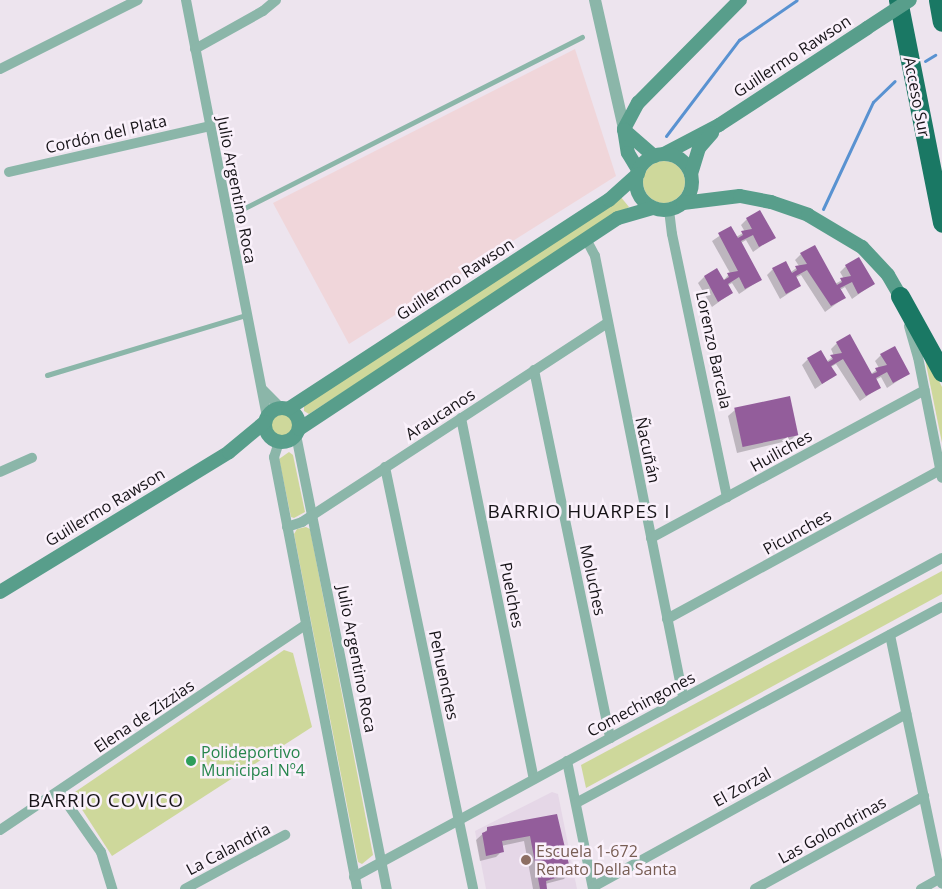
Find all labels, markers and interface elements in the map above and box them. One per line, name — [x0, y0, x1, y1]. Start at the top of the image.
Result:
street label: Guillermo Rawson — [730, 11, 854, 101]
street label: Acceso Sur — [900, 55, 934, 139]
street label: Cordón del Plata — [44, 111, 168, 157]
street label: Julio Argentino Roca — [213, 115, 261, 265]
street label: Guillermo Rawson — [393, 234, 517, 324]
street label: Lorenzo Barcala — [692, 289, 736, 411]
street label: Araucanos — [402, 384, 478, 444]
street label: Ñacuñán — [632, 415, 664, 485]
street label: Huiliches — [747, 426, 815, 476]
street label: Guillermo Rawson — [42, 464, 168, 550]
district label: BARRIO HUARPES I — [485, 501, 673, 523]
street label: Picunches — [760, 505, 834, 559]
street label: Moluches — [576, 543, 610, 617]
street label: Puelches — [496, 561, 528, 629]
street label: Julio Argentino Roca — [333, 584, 381, 734]
street label: Pehuenches — [425, 628, 463, 722]
street label: Comechingones — [584, 667, 698, 741]
street label: Elena de Zizzias — [90, 675, 198, 757]
place label: Polideportivo Municipal Nº4 — [201, 742, 305, 780]
marker: Polideportivo Municipal Nº4 — [185, 755, 197, 767]
street label: El Zorzal — [710, 763, 774, 811]
district label: BARRIO COVICO — [26, 790, 186, 812]
street label: Las Golondrinas — [775, 792, 889, 868]
street label: La Calandria — [183, 819, 273, 879]
place label: Escuela 1-672 Renato Della Santa — [536, 841, 677, 879]
marker: Escuela 1-672 Renato Della Santa — [520, 854, 532, 866]

